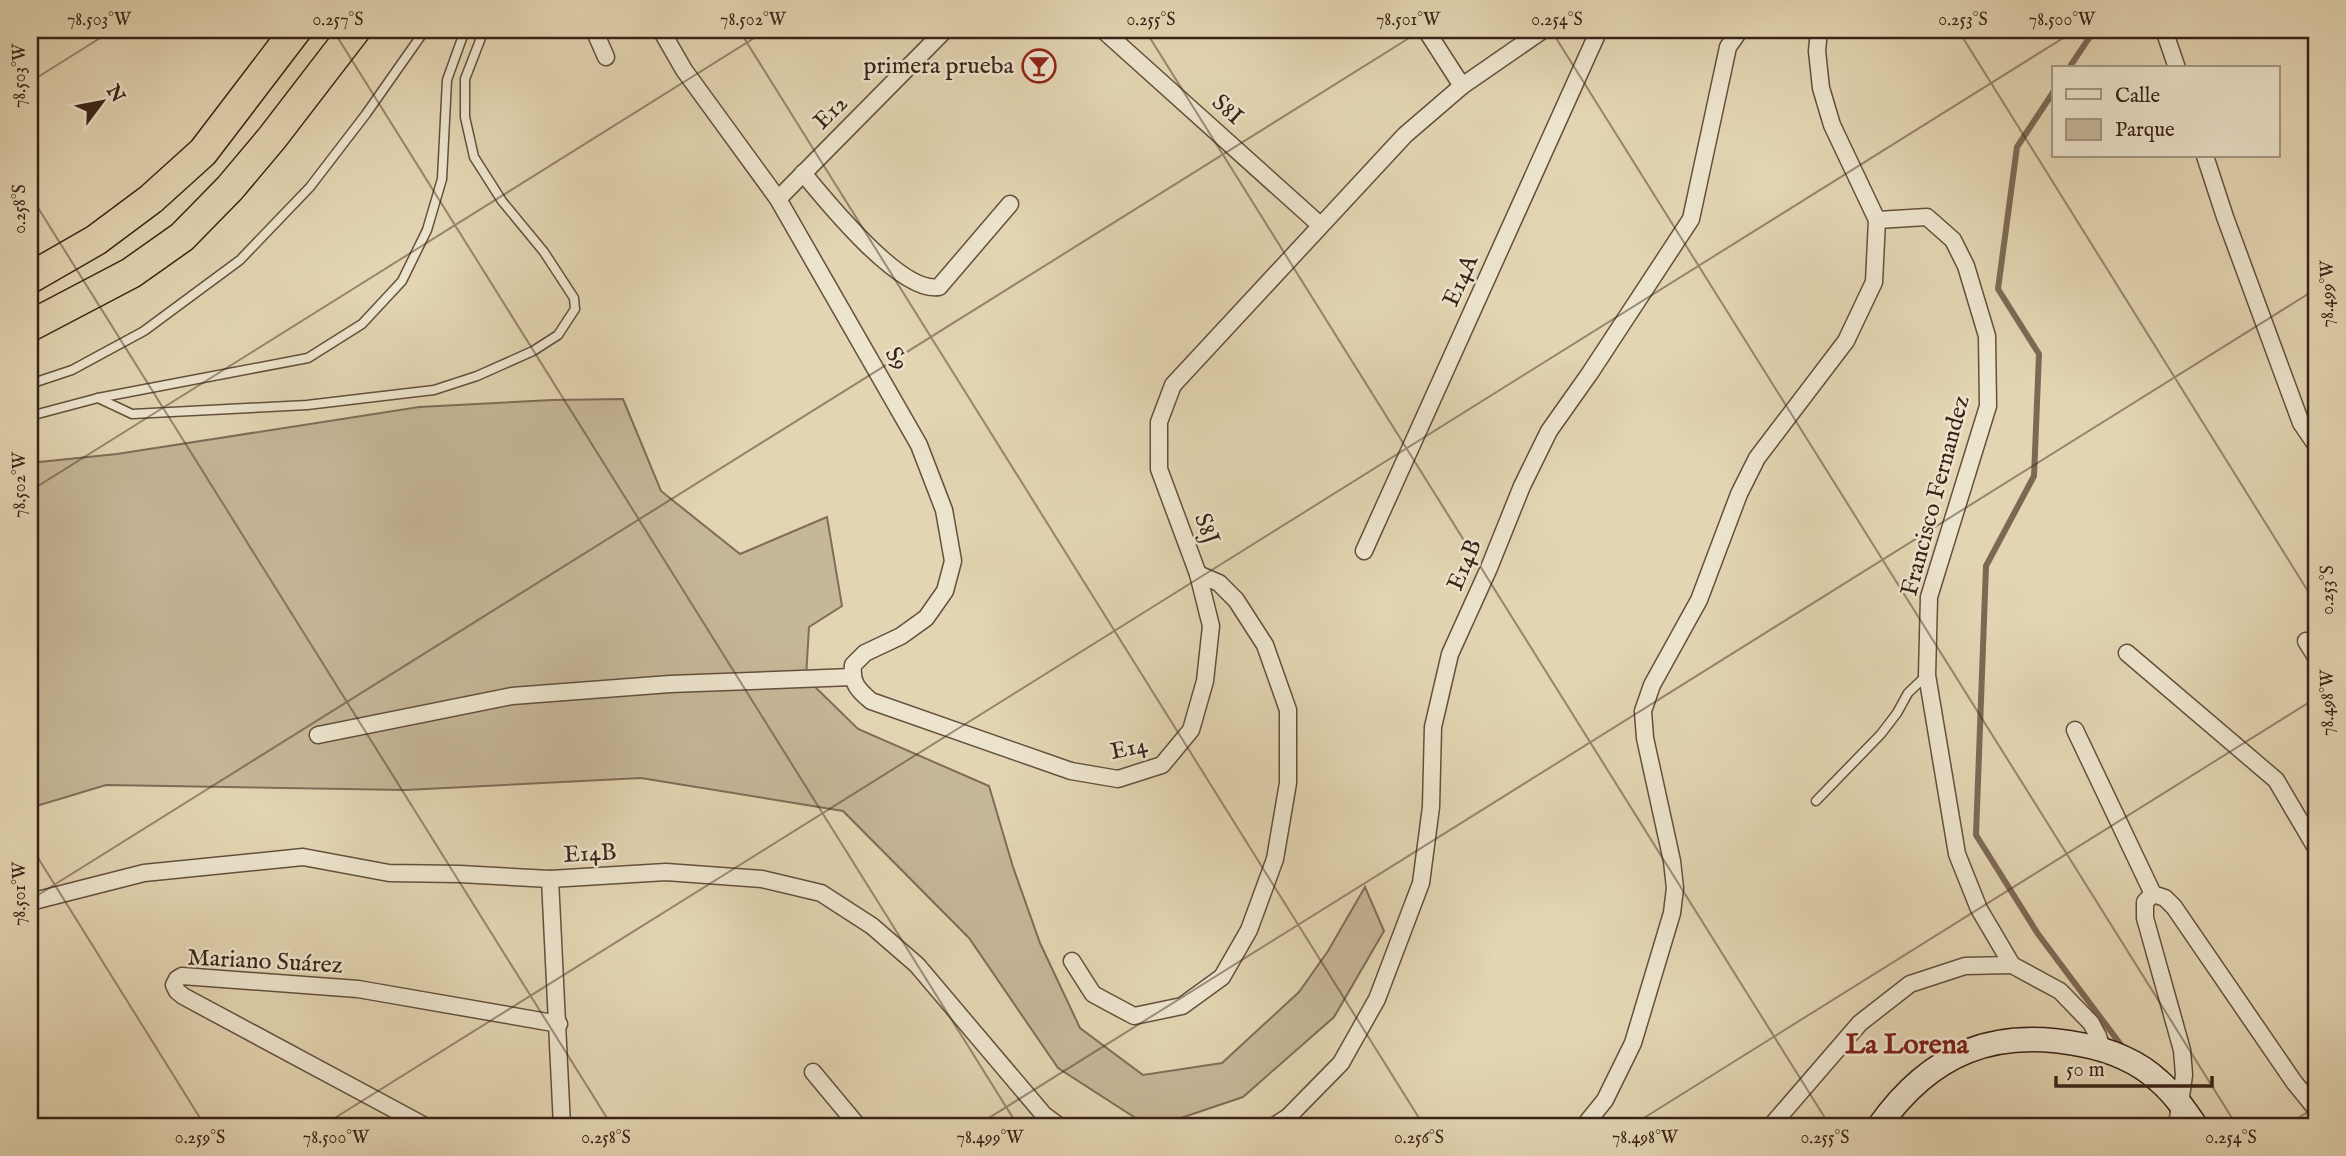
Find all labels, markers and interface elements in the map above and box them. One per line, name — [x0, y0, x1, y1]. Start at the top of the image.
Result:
text: 78.503°W — [67, 9, 132, 32]
text: 0.257°S — [313, 9, 363, 32]
text: 78.502°W — [720, 9, 787, 32]
text: 0.255°S — [1126, 9, 1176, 32]
text: 78.501°W — [1376, 9, 1441, 32]
text: 0.254°S — [1531, 9, 1583, 32]
text: 0.253°S — [1938, 9, 1988, 32]
text: 78.500°W — [2029, 9, 2096, 32]
text: 78.503°W — [9, 43, 32, 108]
bar icon: primera prueba — [1020, 47, 1058, 85]
place label: primera prueba — [864, 51, 1015, 82]
north arrow — [66, 66, 136, 136]
legend — [2052, 66, 2280, 158]
text: N — [100, 80, 130, 108]
text: Calle — [2115, 83, 2160, 110]
street label: S8I — [1205, 88, 1249, 132]
street label: E12 — [807, 89, 855, 137]
text: Parque — [2115, 117, 2175, 144]
text: 0.258°S — [9, 184, 32, 234]
street label: E14A — [1436, 250, 1486, 312]
text: 78.499°W — [2317, 260, 2340, 327]
street label: S9 — [877, 341, 915, 377]
street label: Francisco Fernandez — [1894, 392, 1978, 600]
text: 78.502°W — [9, 451, 32, 518]
street label: S8J — [1186, 509, 1226, 549]
street label: E14B — [1440, 534, 1490, 596]
text: 0.253°S — [2317, 565, 2340, 615]
text: 78.498°W — [2317, 669, 2340, 736]
street label: E14 — [1108, 730, 1151, 768]
street label: E14B — [563, 837, 617, 871]
text: 78.501°W — [9, 861, 32, 926]
street label: Mariano Suárez — [187, 942, 343, 982]
district label: La Lorena — [1845, 1028, 1970, 1063]
scale bar — [2056, 1044, 2211, 1088]
text: 50 m — [2066, 1057, 2105, 1084]
text: 0.259°S — [175, 1127, 225, 1150]
text: 78.500°W — [303, 1127, 370, 1150]
text: 0.258°S — [581, 1127, 631, 1150]
text: 78.499°W — [957, 1127, 1024, 1150]
text: 0.256°S — [1394, 1127, 1444, 1150]
text: 78.498°W — [1612, 1127, 1679, 1150]
text: 0.255°S — [1800, 1127, 1850, 1150]
text: 0.254°S — [2205, 1127, 2257, 1150]

